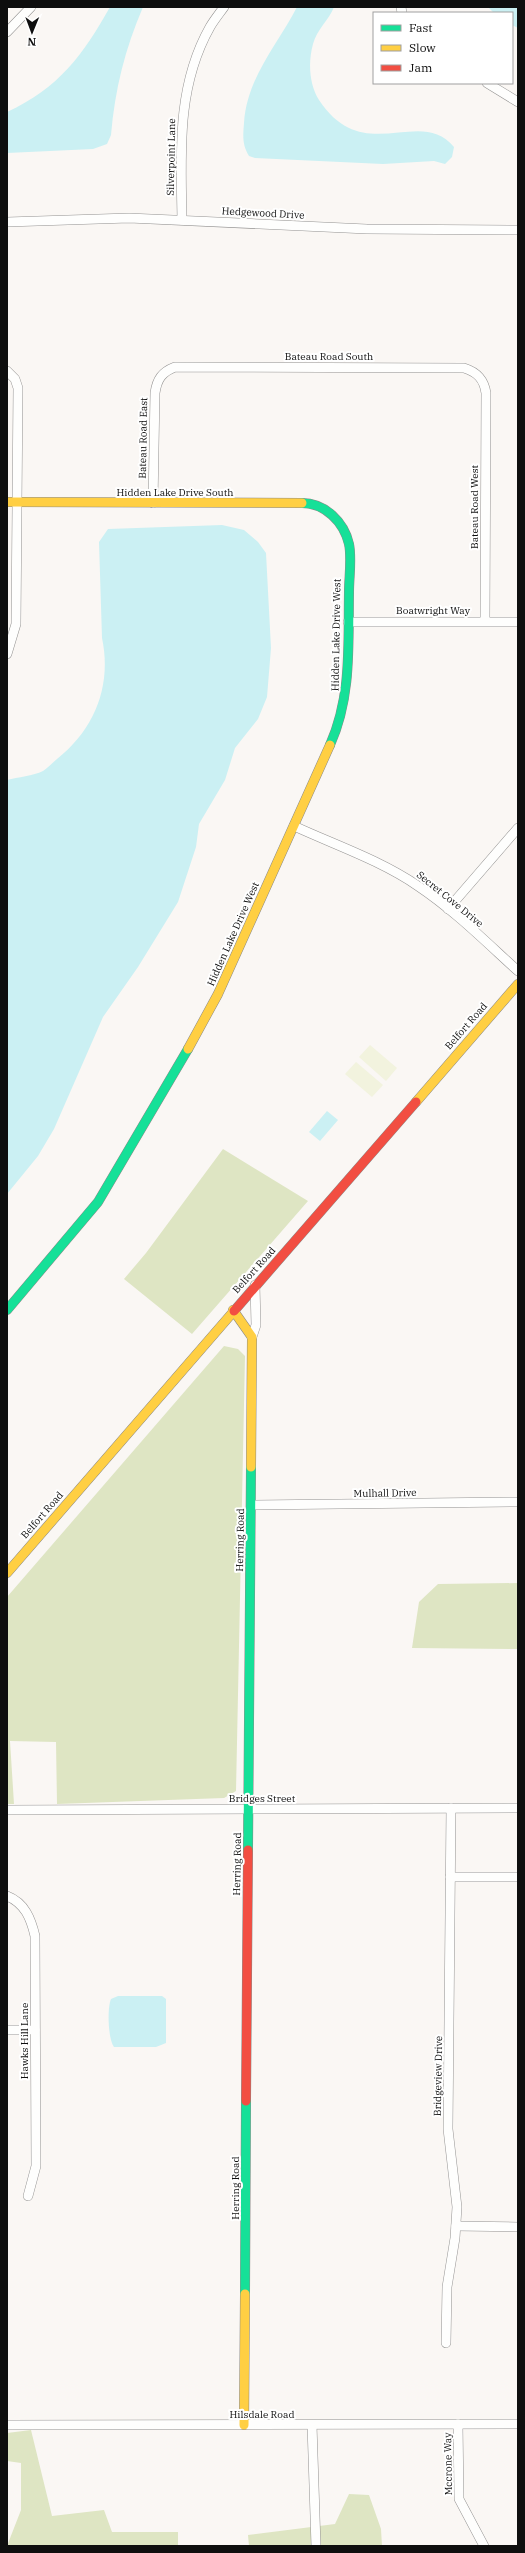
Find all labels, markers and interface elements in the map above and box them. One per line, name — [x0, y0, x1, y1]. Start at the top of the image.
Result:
north arrow — [12, 12, 52, 52]
legend — [373, 12, 513, 84]
text: Fast — [409, 20, 433, 35]
text: N — [27, 35, 36, 49]
text: Slow — [409, 40, 436, 55]
text: Jam — [409, 60, 433, 75]
street label: Silverpoint Lane — [164, 118, 178, 196]
street label: Hedgewood Drive — [221, 204, 305, 222]
street label: Bateau Road South — [285, 350, 373, 363]
street label: Bateau Road East — [136, 397, 150, 479]
street label: Bateau Road West — [468, 464, 481, 549]
street label: Hidden Lake Drive South — [116, 486, 234, 499]
street label: Hidden Lake Drive West — [329, 578, 343, 691]
street label: Boatwright Way — [396, 604, 471, 617]
street label: Secret Cove Drive — [414, 868, 486, 930]
street label: Hidden Lake Drive West — [204, 880, 262, 988]
street label: Belfort Road — [442, 1000, 490, 1052]
street label: Belfort Road — [230, 1244, 278, 1296]
street label: Mulhall Drive — [353, 1486, 417, 1500]
street label: Belfort Road — [18, 1489, 66, 1541]
street label: Herring Road — [233, 1508, 247, 1572]
street label: Bridges Street — [229, 1792, 296, 1805]
street label: Herring Road — [230, 1832, 244, 1896]
street label: Hawks Hill Lane — [18, 2003, 31, 2079]
street label: Bridgeview Drive — [431, 2036, 445, 2116]
street label: Herring Road — [229, 2156, 242, 2220]
street label: Hilsdale Road — [230, 2408, 294, 2421]
street label: Mccrone Way — [441, 2432, 455, 2496]

